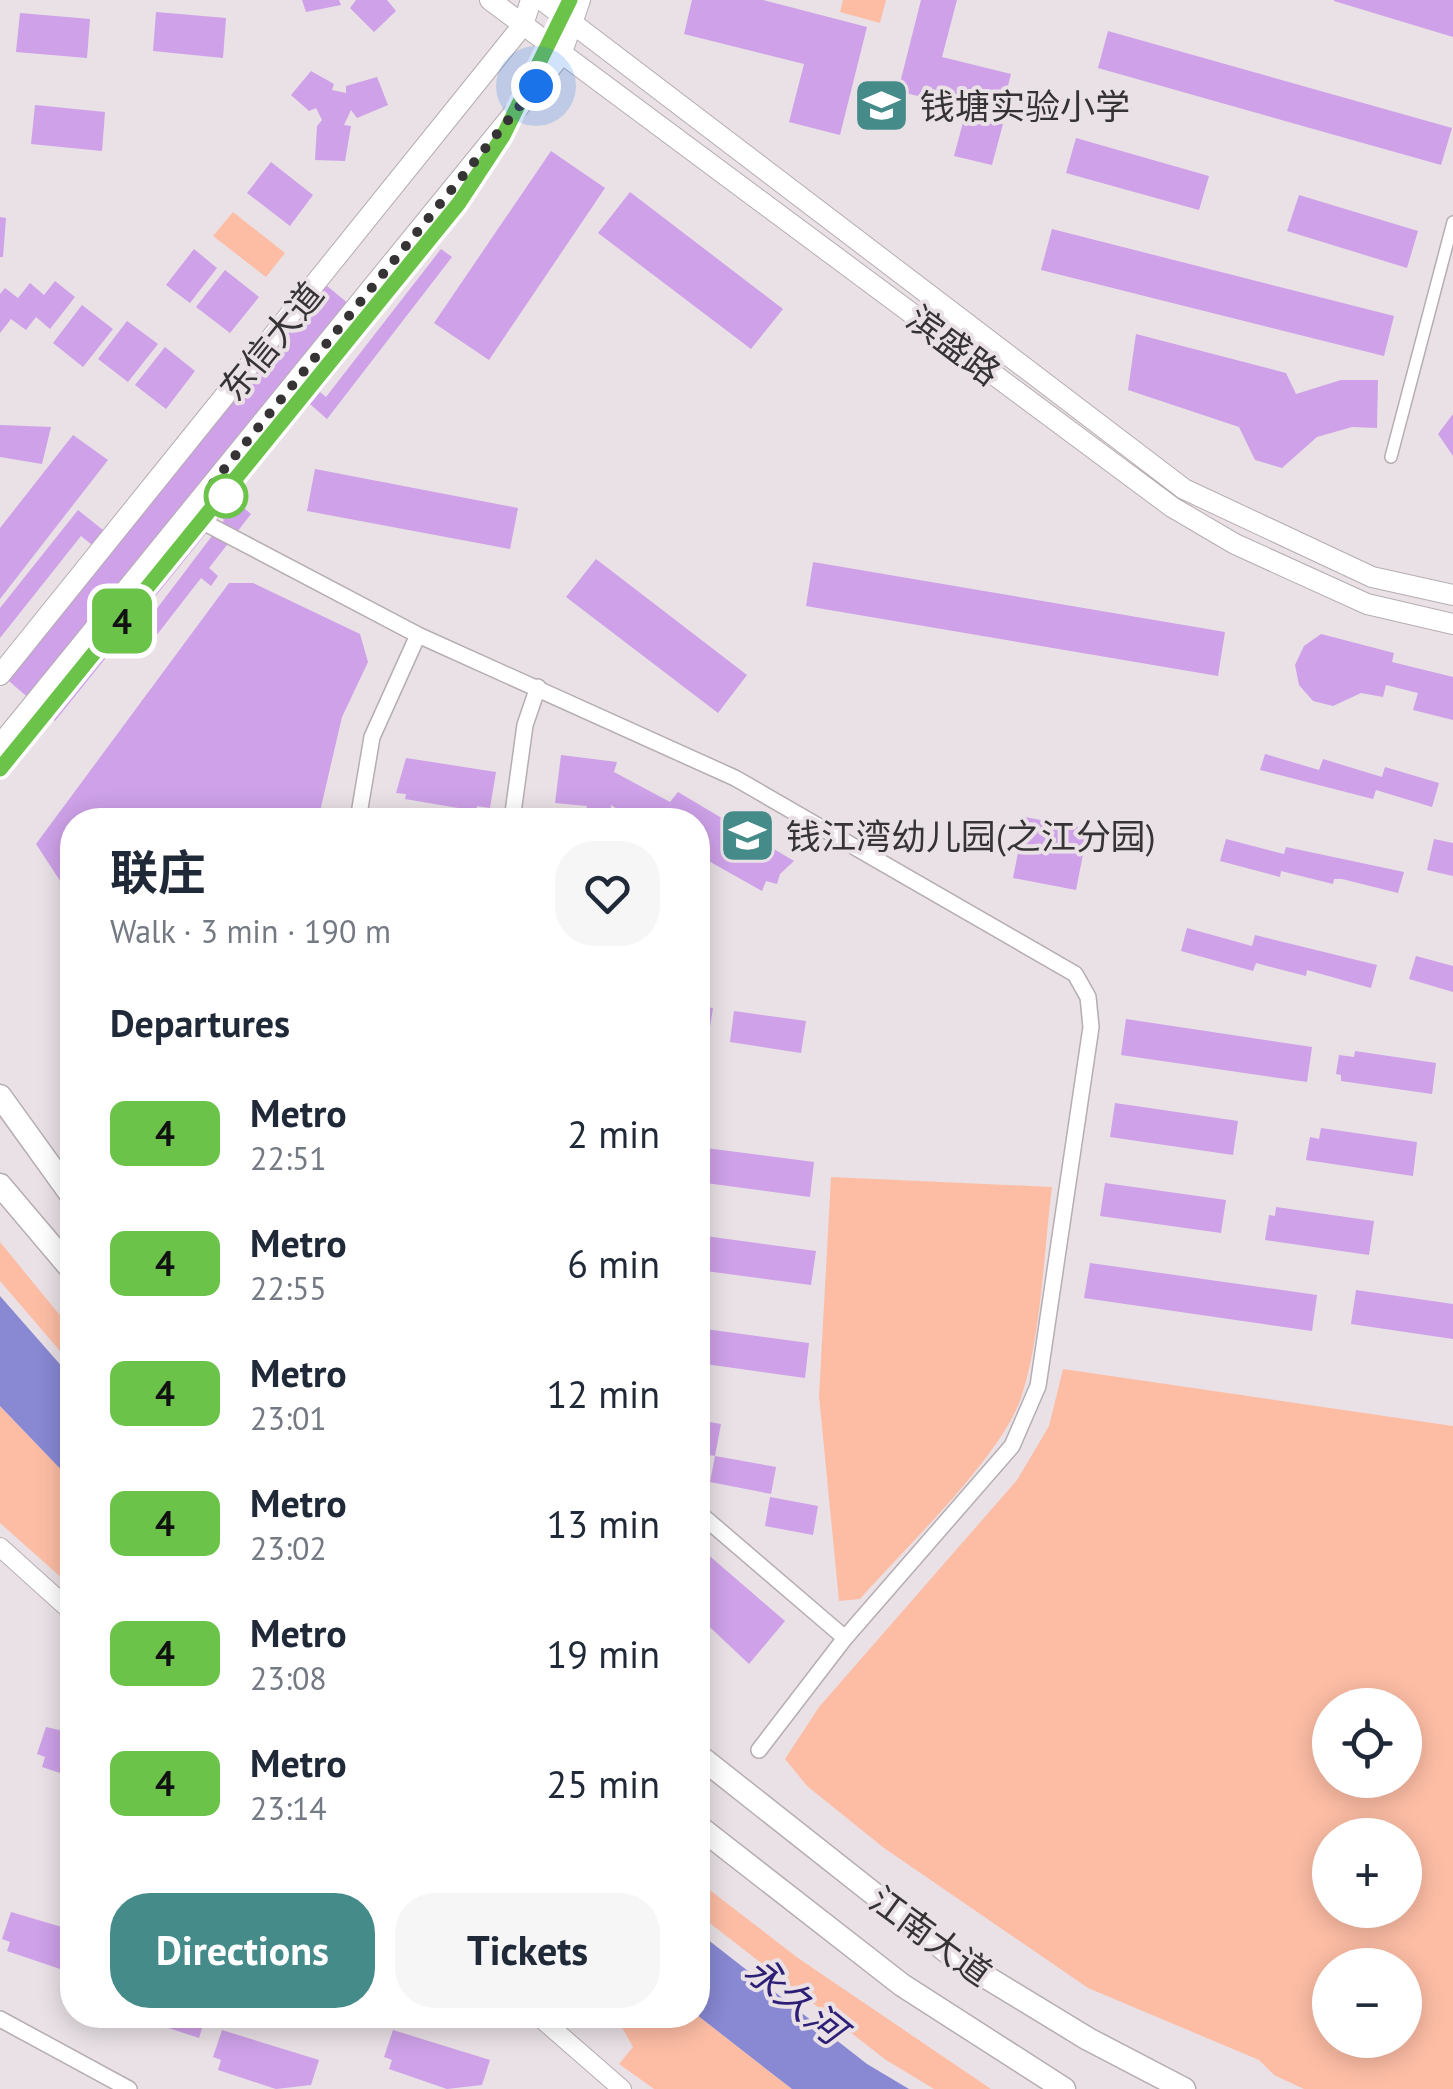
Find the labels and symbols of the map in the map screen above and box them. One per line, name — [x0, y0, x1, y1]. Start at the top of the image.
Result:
your location — [511, 61, 561, 111]
school or university icon: 钱塘实验小学 — [851, 76, 911, 136]
place label: 钱塘实验小学 — [920, 83, 1130, 129]
street label: 东信大道 — [209, 272, 333, 410]
street label: 滨盛路 — [898, 295, 1010, 395]
unlabelled marker — [205, 475, 247, 517]
line badge: 4 — [90, 588, 154, 654]
school or university icon: 钱江湾幼儿园(之江分园) — [717, 806, 777, 866]
place label: 钱江湾幼儿园(之江分园) — [786, 813, 1156, 859]
street label: 江南大道 — [861, 1876, 1001, 1996]
water label: 永久河 — [736, 1944, 861, 2058]

